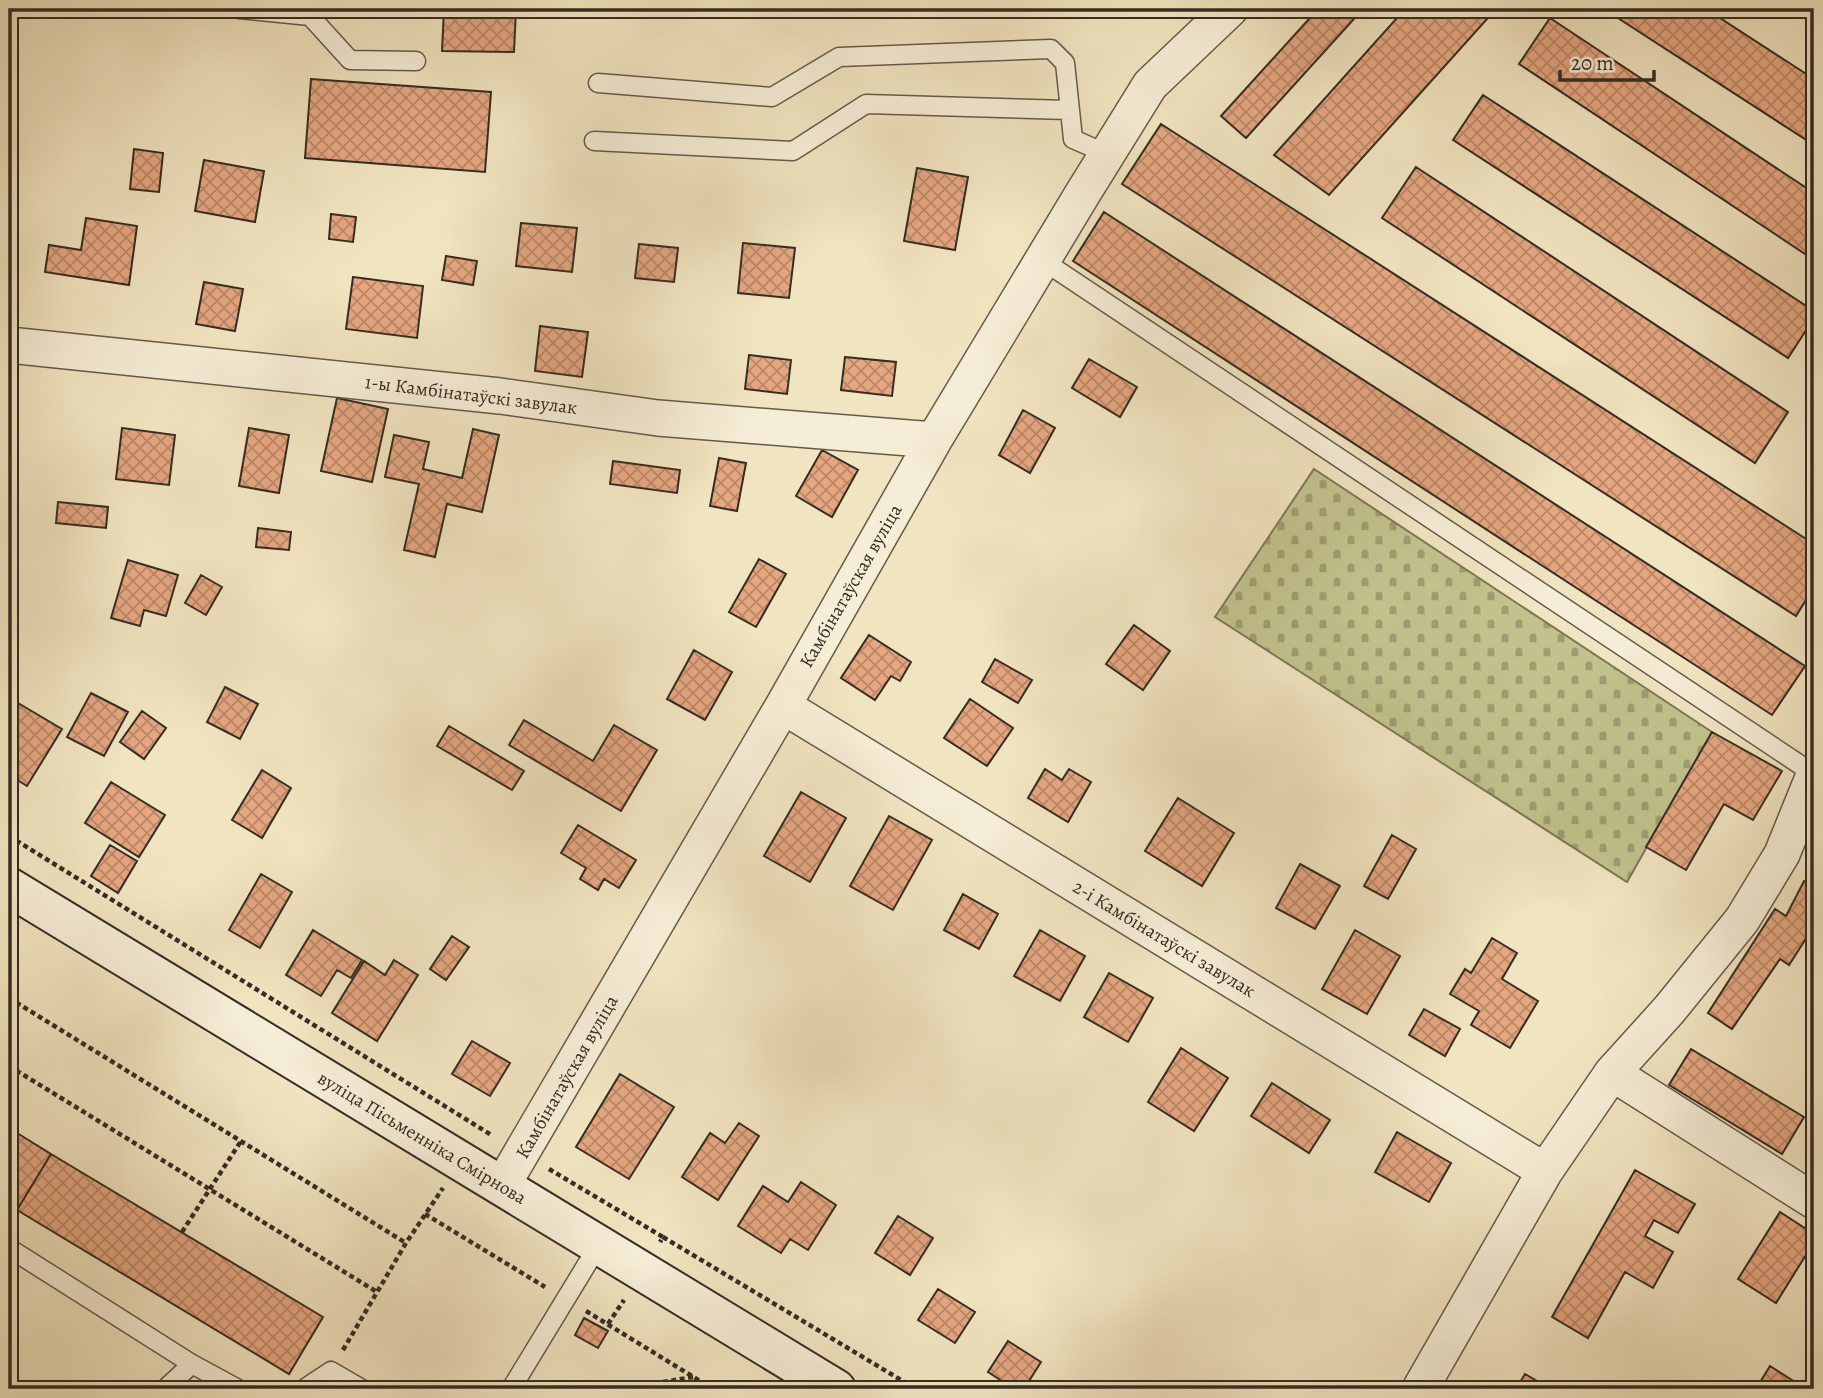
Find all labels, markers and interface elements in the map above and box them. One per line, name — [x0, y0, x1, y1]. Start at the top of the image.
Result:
scale bar — [1560, 38, 1655, 82]
text: 20 m — [1571, 49, 1614, 77]
street label: 1-ы Камбінатаўскі завулак — [363, 369, 579, 421]
street label: Камбінатаўская вуліца — [794, 499, 909, 673]
street label: 2-і Камбінатаўскі завулак — [1068, 874, 1260, 1004]
street label: Камбінатаўская вуліца — [510, 990, 625, 1164]
street label: вуліца Пісьменніка Смірнова — [313, 1065, 532, 1211]

